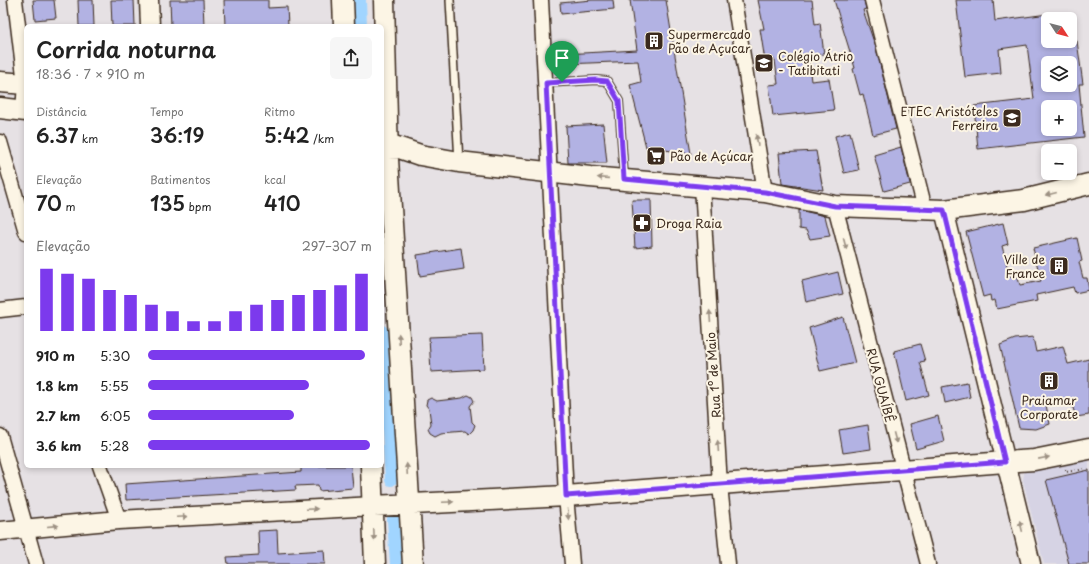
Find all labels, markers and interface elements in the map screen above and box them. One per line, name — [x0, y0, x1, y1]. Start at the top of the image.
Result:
north arrow — [1041, 12, 1077, 48]
map controls — [1041, 12, 1077, 180]
place label: Supermercado Pão de Açucar — [668, 25, 751, 57]
building icon: Supermercado Pão de Açucar — [643, 30, 665, 52]
text: Corrida noturna — [36, 32, 216, 65]
button: share — [330, 37, 372, 79]
pin — [545, 41, 579, 82]
icon: arrive — [551, 47, 573, 69]
place label: Colégio Átrio - Tatibitati — [778, 47, 853, 79]
school or university icon: Colégio Átrio - Tatibitati — [753, 52, 775, 74]
button: layers — [1041, 56, 1077, 92]
text: 18:36 · 7 × 910 m — [36, 64, 145, 83]
button: + — [1041, 100, 1077, 136]
place label: ETEC Aristóteles Ferreira — [901, 102, 998, 134]
text: Distância — [36, 103, 87, 120]
text: Tempo — [150, 103, 184, 120]
text: Ritmo — [264, 103, 295, 120]
school or university icon: ETEC Aristóteles Ferreira — [1001, 107, 1023, 129]
text: 6.37 — [36, 120, 78, 150]
text: 36:19 — [150, 120, 204, 150]
text: 5:42 — [264, 120, 310, 150]
text: km — [78, 130, 98, 147]
text: /km — [310, 130, 334, 147]
one-way arrow — [754, 134, 760, 146]
button: − — [1041, 144, 1077, 180]
supermarket icon: Pão de Açúcar — [645, 145, 667, 167]
place label: Pão de Açúcar — [670, 147, 753, 165]
text: Elevação — [36, 171, 82, 188]
text: Batimentos — [150, 171, 210, 188]
text: kcal — [264, 171, 286, 188]
one-way arrow — [597, 174, 609, 181]
text: 70 — [36, 188, 62, 218]
text: 135 — [150, 188, 185, 218]
text: 410 — [264, 188, 301, 218]
one-way arrow — [1045, 191, 1057, 197]
text: m — [62, 198, 75, 215]
text: bpm — [185, 198, 212, 215]
pharmacy icon: Droga Raia — [631, 212, 653, 234]
place label: Droga Raia — [656, 214, 723, 232]
text: Elevação — [36, 236, 90, 255]
text: 297–307 m — [302, 236, 372, 255]
one-way arrow — [842, 238, 848, 250]
place label: Ville de France — [1004, 250, 1045, 282]
building icon: Ville de France — [1048, 255, 1070, 277]
one-way arrow — [706, 310, 713, 322]
street label: Rua 1º de Maio — [701, 331, 725, 418]
one-way arrow — [396, 333, 403, 345]
text: 910 m — [36, 346, 75, 365]
text: 5:30 — [100, 346, 130, 365]
street label: RUA GUAÍBÊ — [862, 346, 900, 424]
building icon: Praiamar Corporate — [1038, 370, 1060, 392]
text: 1.8 km — [36, 376, 78, 395]
text: 5:55 — [100, 376, 129, 395]
place label: Praiamar Corporate — [1020, 391, 1078, 423]
text: 2.7 km — [36, 406, 80, 425]
text: 6:05 — [100, 406, 131, 425]
one-way arrow — [892, 432, 898, 444]
text: 3.6 km — [36, 436, 81, 455]
text: 5:28 — [100, 436, 129, 455]
one-way arrow — [714, 440, 721, 452]
one-way arrow — [1038, 455, 1050, 461]
one-way arrow — [404, 463, 411, 475]
one-way arrow — [442, 499, 454, 506]
one-way arrow — [306, 506, 318, 513]
one-way arrow — [565, 508, 571, 520]
one-way arrow — [176, 513, 188, 520]
one-way arrow — [1018, 520, 1024, 532]
one-way arrow — [47, 523, 59, 529]
one-way arrow — [371, 529, 377, 542]

